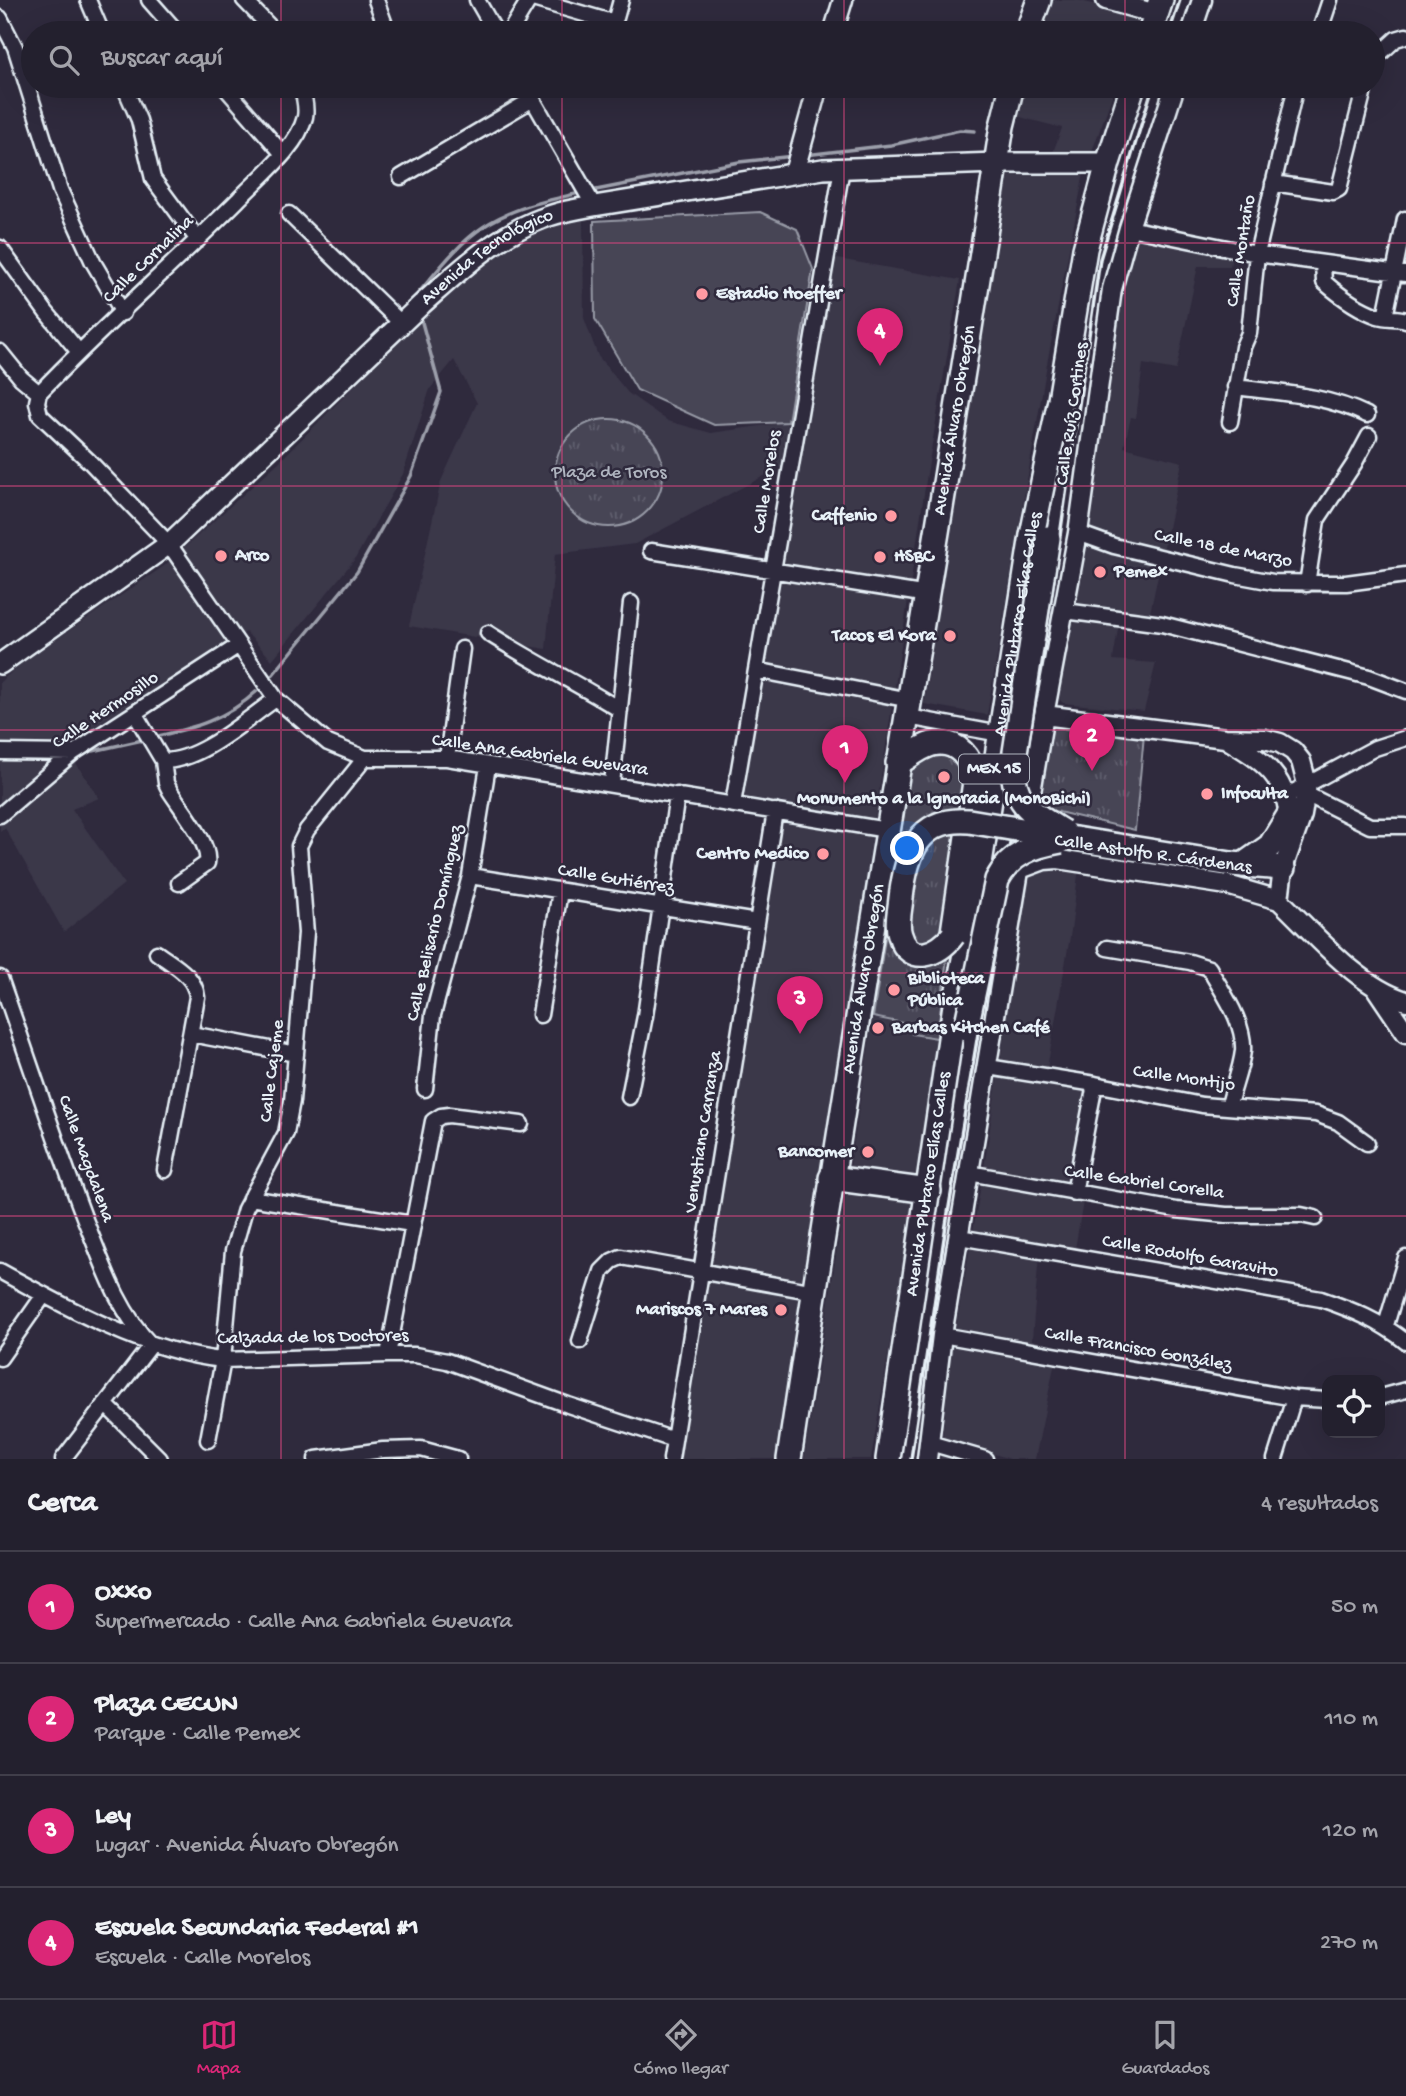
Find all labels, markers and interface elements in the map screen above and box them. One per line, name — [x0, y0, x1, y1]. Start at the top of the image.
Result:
search box — [21, 21, 1385, 98]
icon: search — [45, 41, 83, 79]
text: Buscar aquí — [101, 44, 223, 75]
street label: Calle Montaño — [1222, 193, 1262, 309]
street label: Avenida Tecnológico — [416, 204, 556, 311]
street label: Calle Cornalina — [99, 210, 200, 309]
place label: Estadio Hoeffer — [716, 283, 844, 306]
marker: Estadio Hoeffer — [694, 286, 710, 302]
pin: 4 — [857, 308, 903, 366]
street label: Avenida Álvaro Obregón — [928, 324, 982, 517]
street label: Calle Ruíz Cortines — [1052, 340, 1095, 487]
street label: Calle Morelos — [748, 428, 788, 535]
park label: Plaza de Toros — [551, 462, 667, 485]
place label: Caffenio — [811, 505, 877, 528]
marker: Caffenio — [883, 508, 899, 524]
street label: Avenida Plutarco Elías Calles — [989, 509, 1048, 738]
street label: Calle 18 de Marzo — [1152, 524, 1294, 574]
place label: Arco — [234, 545, 269, 568]
place label: HSBC — [894, 546, 935, 569]
marker: Arco — [213, 548, 229, 564]
marker: HSBC — [872, 549, 888, 565]
place label: Pemex — [1113, 561, 1169, 584]
marker: Pemex — [1092, 564, 1108, 580]
place label: Tacos El Kora — [830, 625, 937, 648]
marker: Tacos El Kora — [942, 628, 958, 644]
street label: Calle Hermosillo — [48, 667, 164, 755]
pin: 2 — [1069, 713, 1115, 771]
pin: 1 — [822, 725, 868, 783]
street label: Calle Ana Gabriela Guevara — [430, 729, 651, 783]
road number: MEX 15 — [959, 754, 1029, 784]
marker: Monumento a la Ignoracia (MonoBichi) — [936, 769, 952, 785]
place label: Infoculta — [1221, 783, 1290, 806]
marker: Infoculta — [1199, 786, 1215, 802]
place label: Monumento a la Ignoracia (MonoBichi) — [797, 788, 1091, 811]
street label: Calle Belisario Domínguez — [402, 822, 470, 1023]
street label: Calle Astolfo R. Cárdenas — [1053, 830, 1254, 880]
your location — [890, 831, 924, 865]
place label: Centro Medico — [695, 843, 809, 866]
marker: Centro Medico — [815, 846, 831, 862]
street label: Calle Gutiérrez — [556, 859, 677, 901]
street label: Avenida Álvaro Obregón — [837, 882, 891, 1075]
place label: Biblioteca Pública — [907, 968, 986, 1013]
pin: 3 — [777, 976, 823, 1034]
marker: Biblioteca Pública — [886, 982, 902, 998]
place label: Barbas Kitchen Café — [891, 1017, 1051, 1040]
street label: Calle Cajeme — [255, 1018, 291, 1124]
marker: Barbas Kitchen Café — [870, 1020, 886, 1036]
street label: Venustiano Carranza — [680, 1048, 728, 1216]
street label: Calle Montijo — [1131, 1060, 1237, 1098]
street label: Avenida Plutarco Elías Calles — [901, 1069, 957, 1298]
street label: Calle Magdalena — [51, 1092, 119, 1227]
place label: Bancomer — [777, 1141, 856, 1164]
marker: Bancomer — [860, 1144, 876, 1160]
street label: Calle Gabriel Corella — [1063, 1160, 1227, 1206]
street label: Calle Rodolfo Garavito — [1100, 1230, 1280, 1284]
place label: Mariscos 7 Mares — [636, 1299, 768, 1322]
marker: Mariscos 7 Mares — [773, 1302, 789, 1318]
street label: Calle Francisco González — [1042, 1322, 1234, 1378]
street label: Calzada de los Doctores — [217, 1325, 410, 1351]
map controls — [1322, 1375, 1385, 1438]
button: locate — [1322, 1375, 1385, 1438]
text: Cerca — [28, 1487, 97, 1522]
text: 4 resultados — [1261, 1491, 1378, 1518]
text: Oxxo — [95, 1578, 152, 1609]
text: 1 — [46, 1594, 56, 1621]
text: 50 m — [1331, 1594, 1378, 1621]
text: Supermercado · Calle Ana Gabriela Guevara — [95, 1609, 512, 1636]
text: Plaza CECUN — [95, 1690, 238, 1721]
text: 2 — [45, 1706, 57, 1733]
text: 110 m — [1325, 1706, 1378, 1733]
text: Parque · Calle Pemex — [95, 1721, 301, 1748]
text: Ley — [95, 1802, 131, 1833]
text: 3 — [45, 1818, 57, 1845]
text: 120 m — [1323, 1818, 1378, 1845]
text: Lugar · Avenida Álvaro Obregón — [95, 1833, 399, 1860]
text: Escuela Secundaria Federal #1 — [95, 1914, 419, 1945]
text: 4 — [46, 1930, 56, 1957]
text: 270 m — [1320, 1930, 1378, 1957]
text: Escuela · Calle Morelos — [95, 1945, 310, 1972]
tab: Mapa — [197, 2016, 240, 2081]
tab: Cómo llegar — [634, 2016, 728, 2081]
tab: Guardados — [1121, 2016, 1209, 2081]

